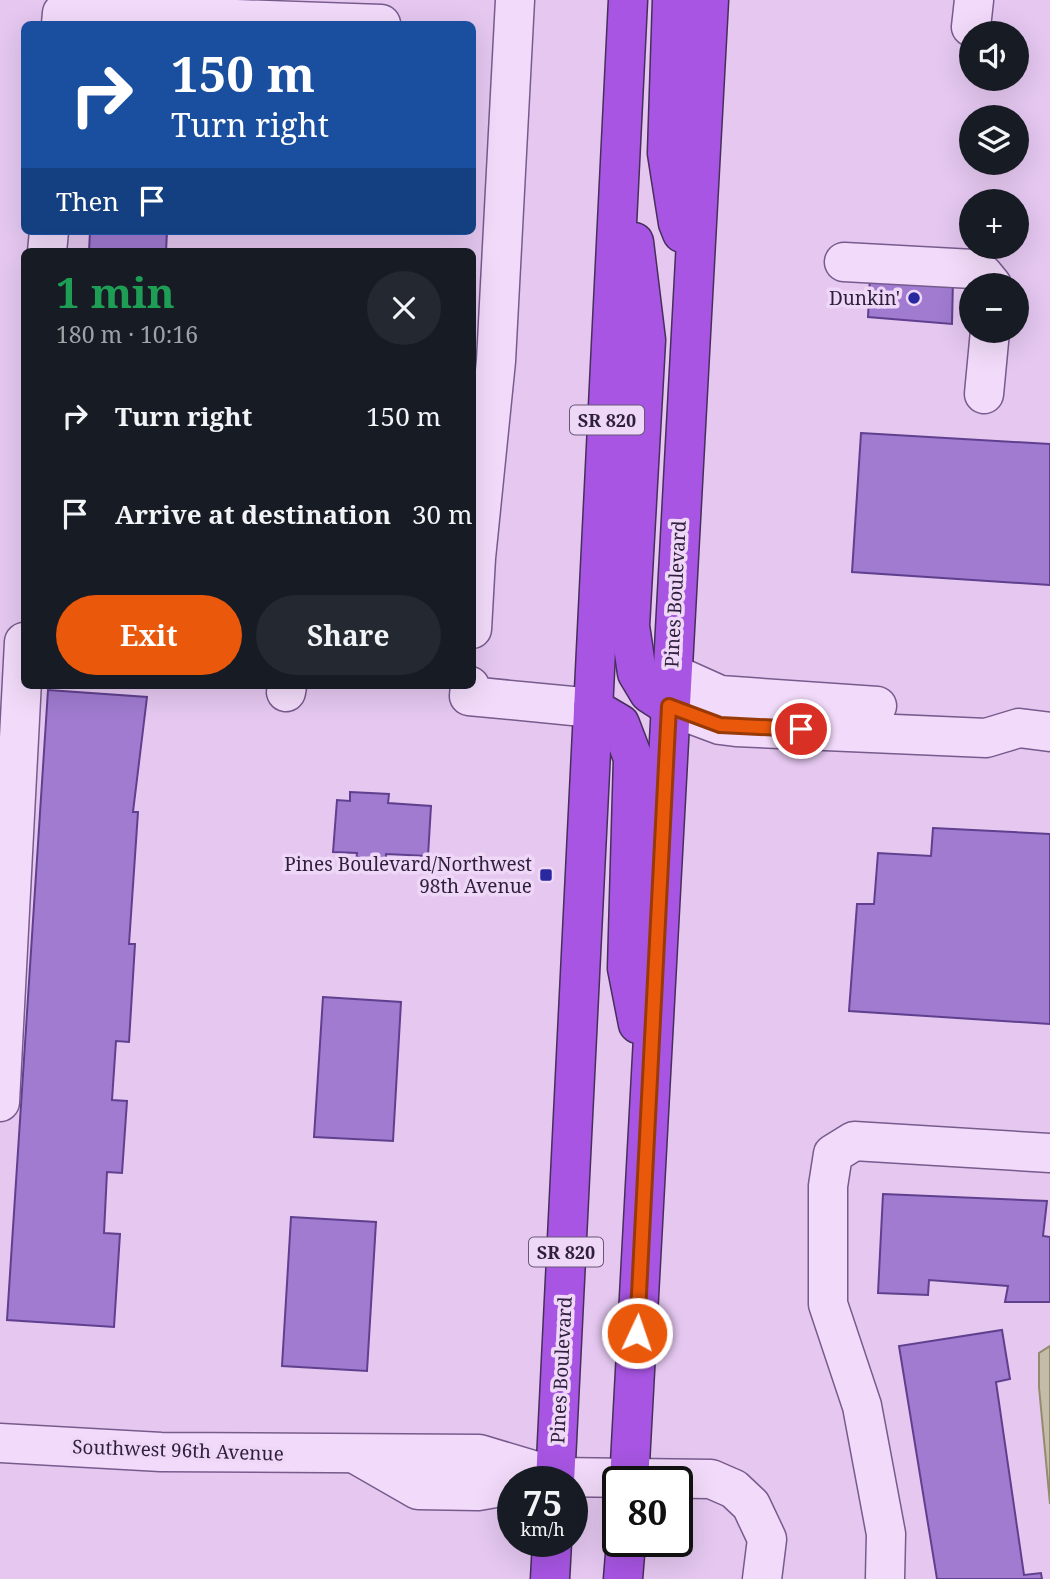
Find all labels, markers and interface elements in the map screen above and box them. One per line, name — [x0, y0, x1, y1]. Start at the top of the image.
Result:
map controls — [959, 21, 1029, 343]
button: sound — [959, 21, 1029, 91]
text: 150 m — [171, 40, 315, 106]
icon: right — [56, 49, 147, 140]
text: Turn right — [171, 103, 329, 146]
button: layers — [959, 105, 1029, 175]
icon: arrive — [133, 182, 171, 220]
text: Then — [56, 183, 119, 219]
button: + — [959, 189, 1029, 259]
text: 1 min — [56, 263, 175, 320]
button: close — [367, 271, 441, 345]
button: − — [959, 273, 1029, 343]
place label: Dunkin' — [829, 285, 900, 311]
marker: Dunkin' — [906, 290, 922, 306]
text: 180 m · 10:16 — [56, 318, 198, 350]
icon: right — [56, 397, 94, 435]
text: Turn right — [115, 398, 252, 434]
text: 150 m — [366, 398, 441, 434]
road number: SR 820 — [570, 406, 644, 434]
icon: arrive — [56, 495, 94, 533]
text: Arrive at destination — [115, 496, 391, 532]
text: 30 m — [412, 496, 472, 532]
street label: Pines Boulevard — [658, 519, 692, 668]
button: Exit — [56, 595, 242, 675]
button: Share — [256, 595, 441, 675]
pin — [771, 699, 831, 759]
icon: arrive — [782, 710, 820, 748]
place label: Pines Boulevard/Northwest 98th Avenue — [284, 851, 532, 899]
marker: Pines Boulevard/Northwest 98th Avenue — [538, 867, 554, 883]
road number: SR 820 — [529, 1238, 603, 1266]
street label: Pines Boulevard — [544, 1295, 578, 1444]
position arrow — [600, 1296, 674, 1370]
street label: Southwest 96th Avenue — [72, 1433, 284, 1467]
speed limit sign: 80 — [602, 1466, 693, 1557]
text: 75 — [523, 1479, 562, 1526]
text: km/h — [520, 1517, 565, 1541]

